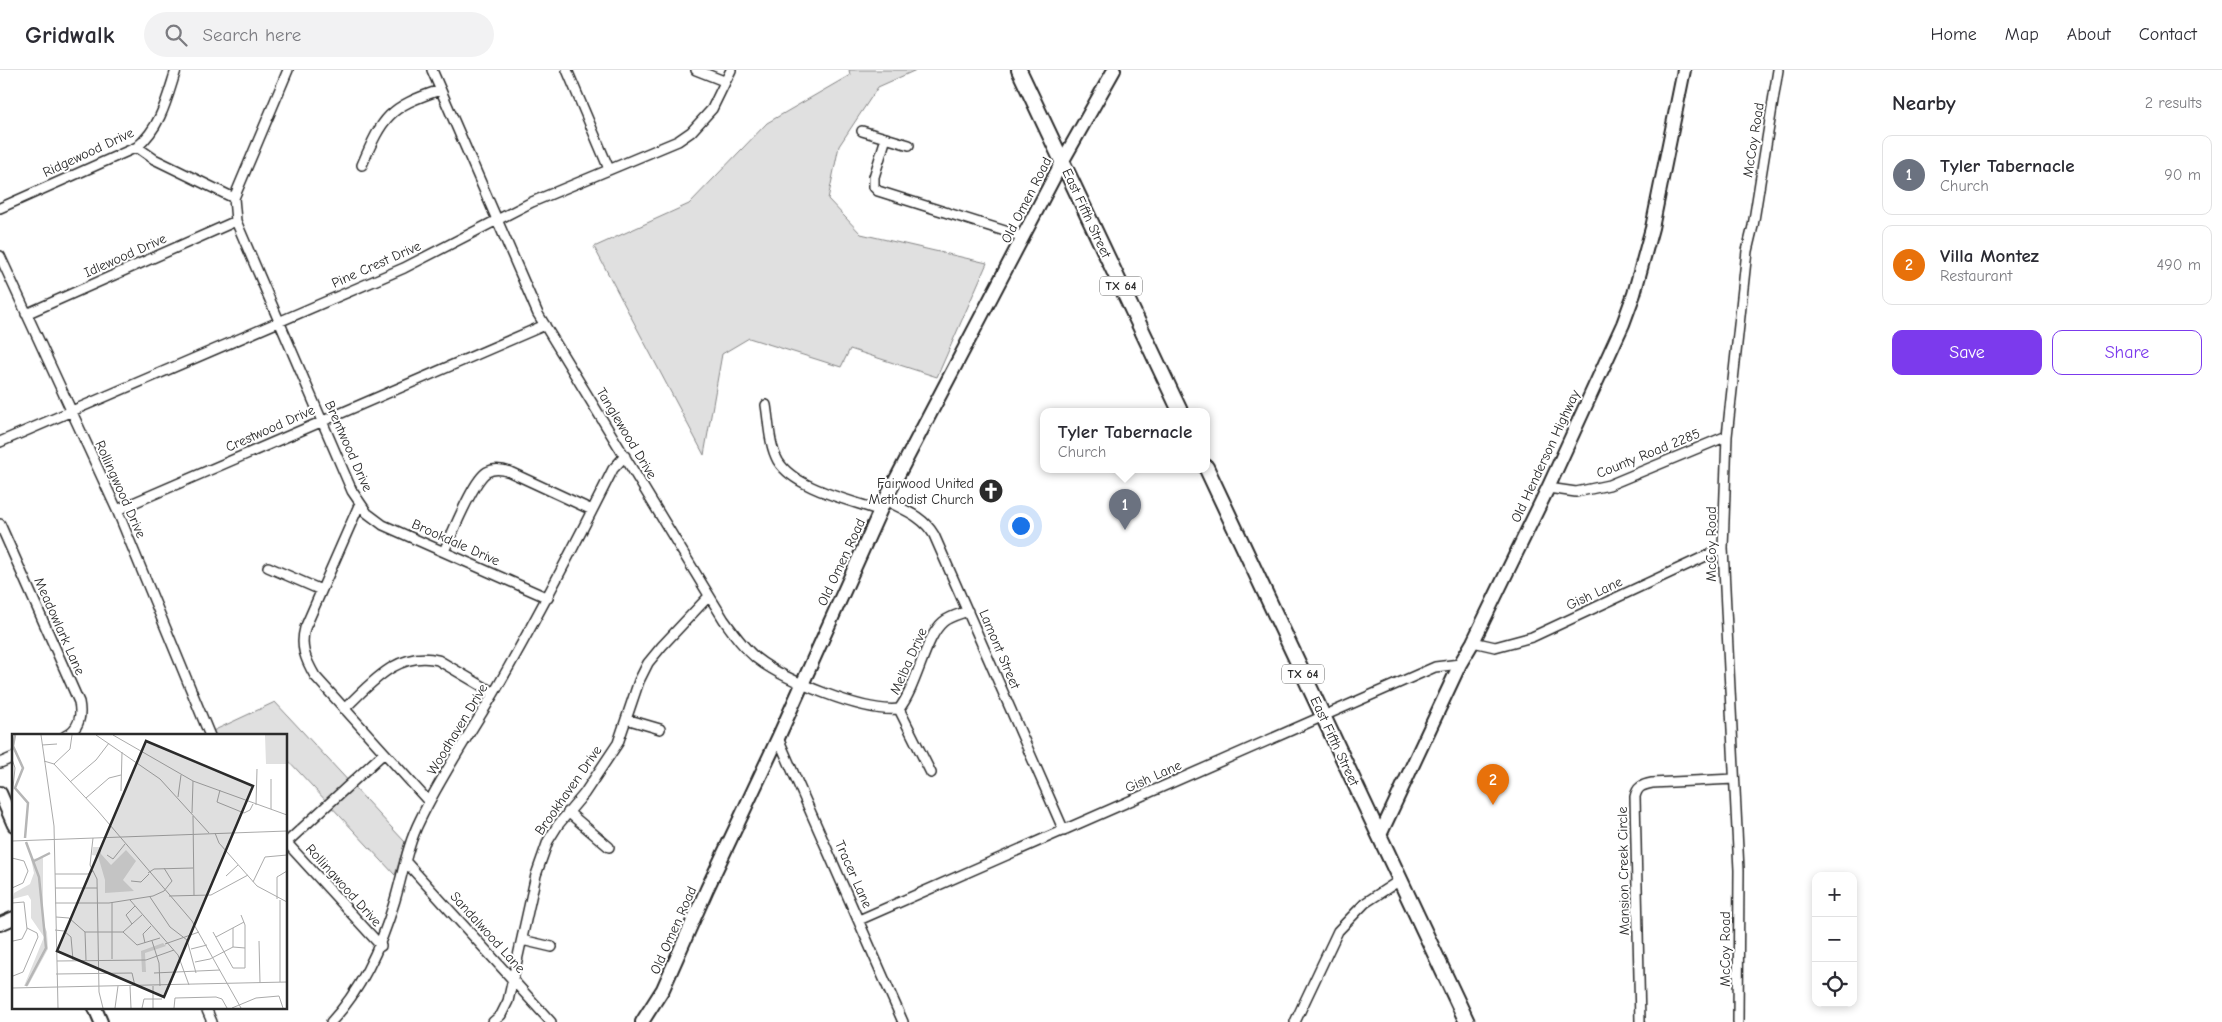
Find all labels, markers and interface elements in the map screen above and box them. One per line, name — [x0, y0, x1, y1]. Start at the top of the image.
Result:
search box — [144, 12, 494, 57]
text: Gridwalk — [25, 21, 114, 49]
icon: search — [162, 21, 190, 49]
text: Search here — [202, 24, 301, 46]
text: Home — [1930, 24, 1977, 45]
text: Map — [2005, 24, 2039, 45]
text: About — [2067, 24, 2111, 45]
text: Contact — [2139, 24, 2197, 45]
text: Nearby — [1892, 91, 1956, 115]
text: 2 results — [2145, 94, 2202, 112]
street label: McCoy Road — [1739, 101, 1768, 179]
street label: Ridgewood Drive — [40, 124, 136, 181]
street label: Old Omen Road — [997, 154, 1055, 246]
text: Tyler Tabernacle — [1940, 155, 2075, 177]
street label: East Fifth Street — [1058, 166, 1115, 261]
text: 1 — [1906, 166, 1912, 184]
text: 90 m — [2164, 166, 2201, 184]
text: Church — [1940, 177, 1989, 195]
street label: Idlewood Drive — [81, 230, 169, 281]
street label: Pine Crest Drive — [329, 237, 424, 292]
text: Villa Montez — [1940, 245, 2039, 267]
text: 2 — [1905, 256, 1913, 274]
text: 490 m — [2156, 256, 2201, 274]
text: Restaurant — [1940, 267, 2012, 285]
road number: TX 64 — [1100, 277, 1142, 296]
button: Save — [1892, 330, 2042, 375]
button: Share — [2052, 330, 2202, 375]
street label: Tanglewood Drive — [593, 384, 661, 482]
street label: Old Henderson Highway — [1507, 386, 1584, 525]
street label: Brentwood Drive — [321, 398, 376, 494]
street label: Crestwood Drive — [223, 401, 317, 456]
popup — [1040, 408, 1210, 473]
text: Tyler Tabernacle — [1058, 421, 1192, 443]
street label: County Road 2285 — [1594, 425, 1702, 482]
street label: Rollingwood Drive — [91, 438, 150, 541]
text: Church — [1058, 443, 1106, 461]
place label: Fairwood United Methodist Church — [869, 475, 974, 508]
church icon: Fairwood United Methodist Church — [978, 478, 1004, 504]
pin: 1 — [1109, 489, 1141, 530]
street label: McCoy Road — [1703, 506, 1720, 582]
your location — [1008, 513, 1034, 539]
street label: Brookdale Drive — [409, 515, 503, 570]
street label: Old Omen Road — [814, 516, 869, 609]
street label: Gish Lane — [1563, 573, 1625, 614]
street label: Meadowlark Lane — [30, 575, 89, 678]
street label: Lamont Street — [975, 607, 1024, 692]
street label: Melba Drive — [886, 625, 931, 697]
road number: TX 64 — [1282, 664, 1324, 684]
street label: Woodhaven Drive — [423, 680, 491, 778]
street label: East Fifth Street — [1306, 694, 1363, 789]
inset map — [12, 734, 288, 1010]
street label: Brookhaven Drive — [531, 742, 606, 838]
street label: Gish Lane — [1122, 756, 1184, 796]
pin: 2 — [1477, 764, 1509, 805]
street label: Mansion Creek Circle — [1614, 807, 1633, 935]
street label: Tracer Lane — [831, 838, 876, 911]
street label: Rollingwood Drive — [302, 841, 385, 930]
map controls — [1812, 872, 1857, 1007]
button: + — [1812, 872, 1857, 917]
street label: Old Omen Road — [646, 884, 700, 977]
street label: Sandalwood Lane — [446, 888, 529, 977]
street label: McCoy Road — [1717, 911, 1734, 987]
button: − — [1812, 917, 1857, 962]
button: locate — [1812, 962, 1857, 1007]

